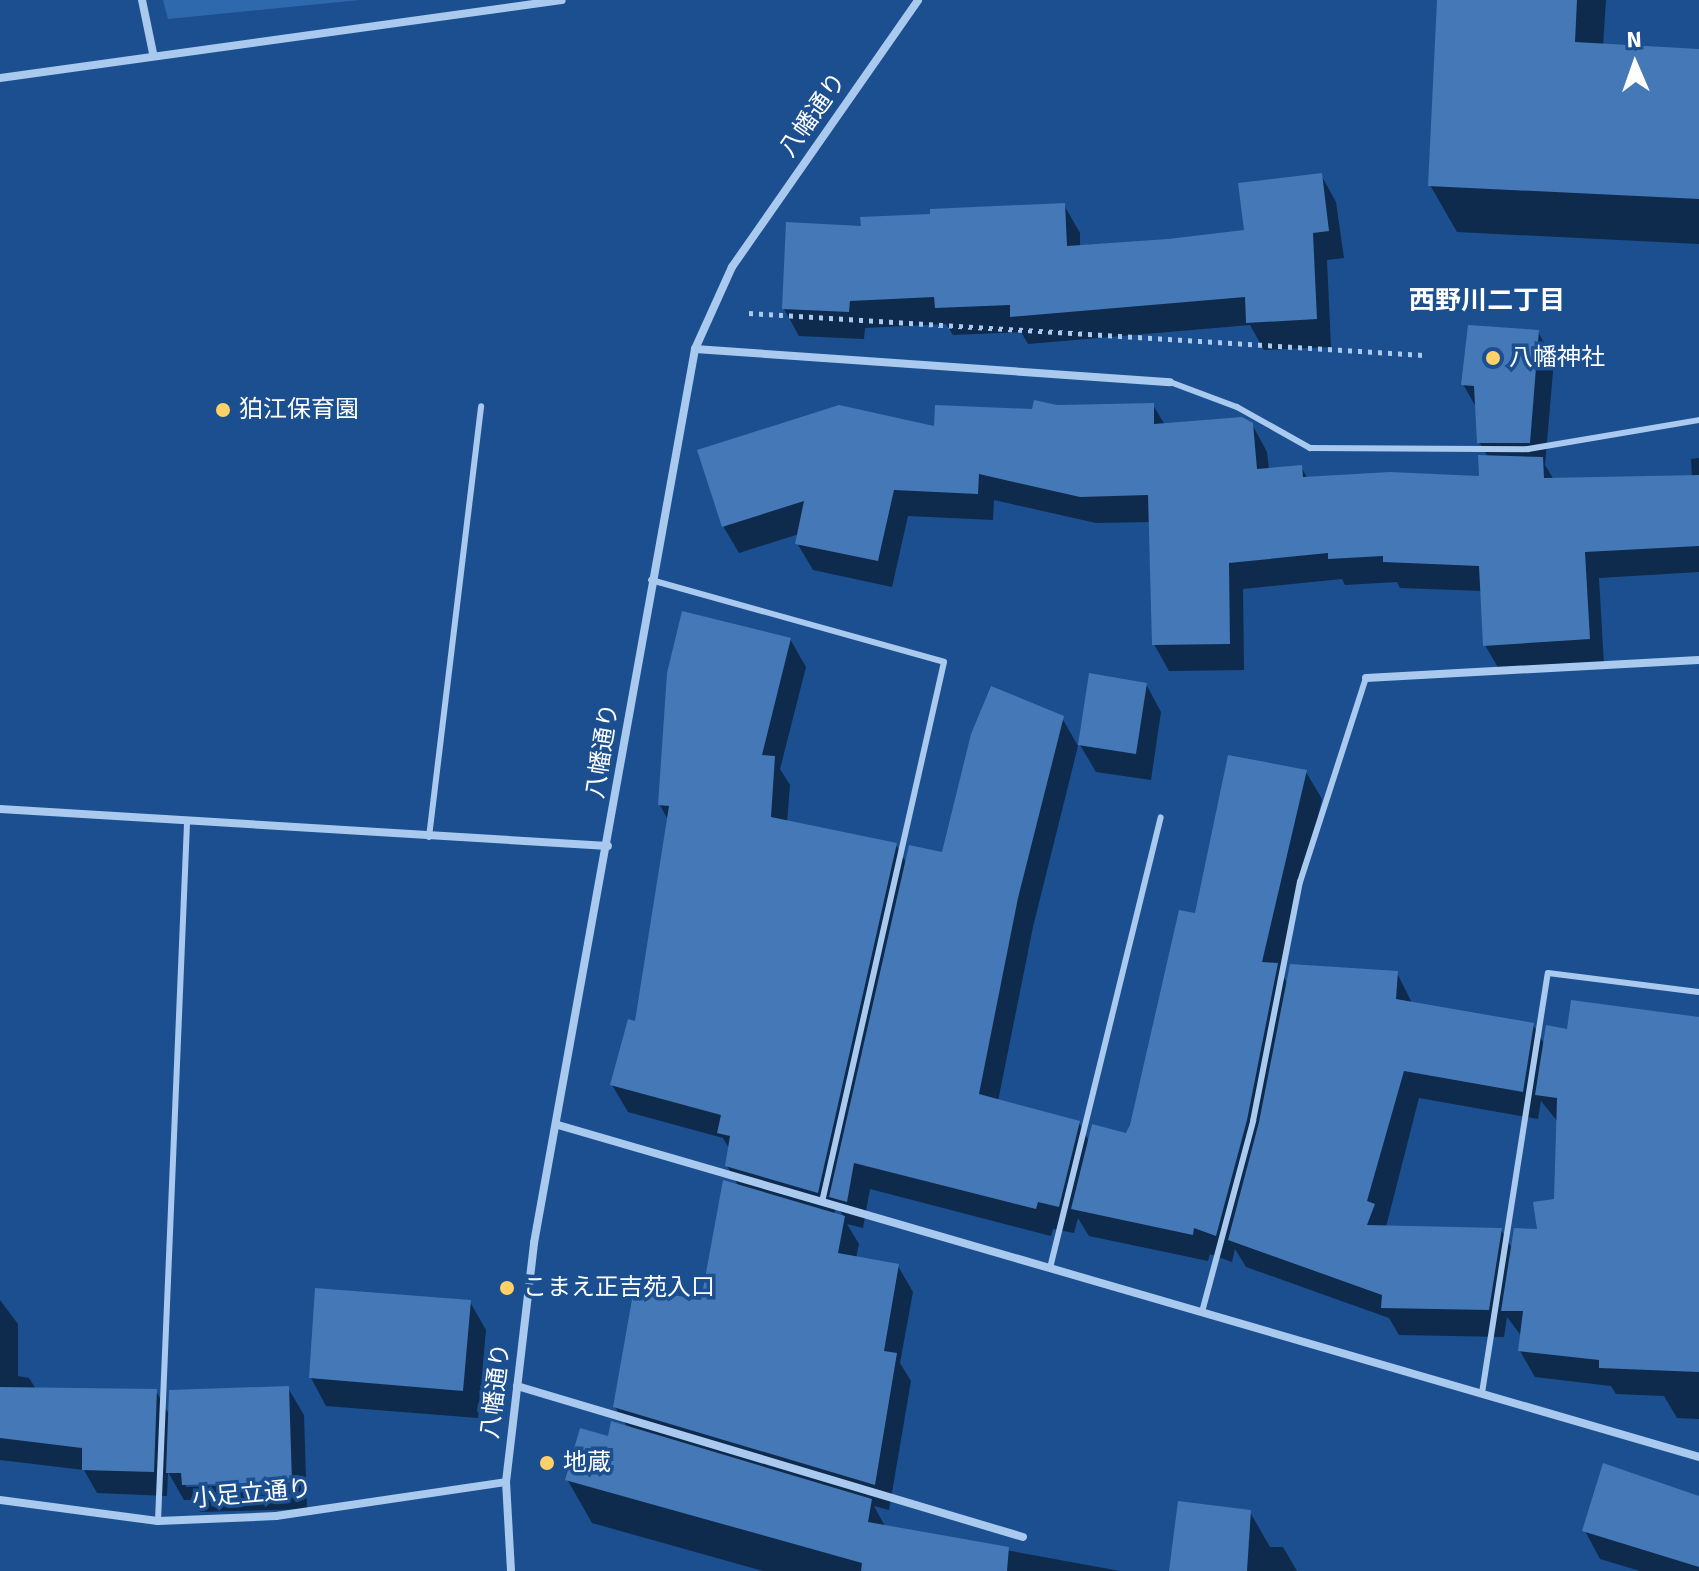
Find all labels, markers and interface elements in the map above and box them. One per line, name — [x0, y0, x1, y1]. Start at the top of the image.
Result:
north arrow — [1595, 24, 1675, 104]
text: N — [1626, 26, 1642, 53]
street label: 八幡通り — [774, 67, 852, 163]
district label: 西野川二丁目 — [1409, 286, 1565, 318]
place label: 八幡神社 — [1509, 344, 1605, 372]
marker: 八幡神社 — [1484, 349, 1502, 367]
place label: 狛江保育園 — [239, 396, 359, 424]
marker: 狛江保育園 — [214, 401, 232, 419]
street label: 八幡通り — [581, 701, 625, 801]
place label: こまえ正吉苑入口 — [523, 1274, 715, 1302]
marker: こまえ正吉苑入口 — [498, 1279, 516, 1297]
street label: 八幡通り — [476, 1342, 516, 1440]
place label: 地蔵 — [563, 1449, 611, 1477]
marker: 地蔵 — [538, 1454, 556, 1472]
street label: 小足立通り — [191, 1474, 313, 1514]

